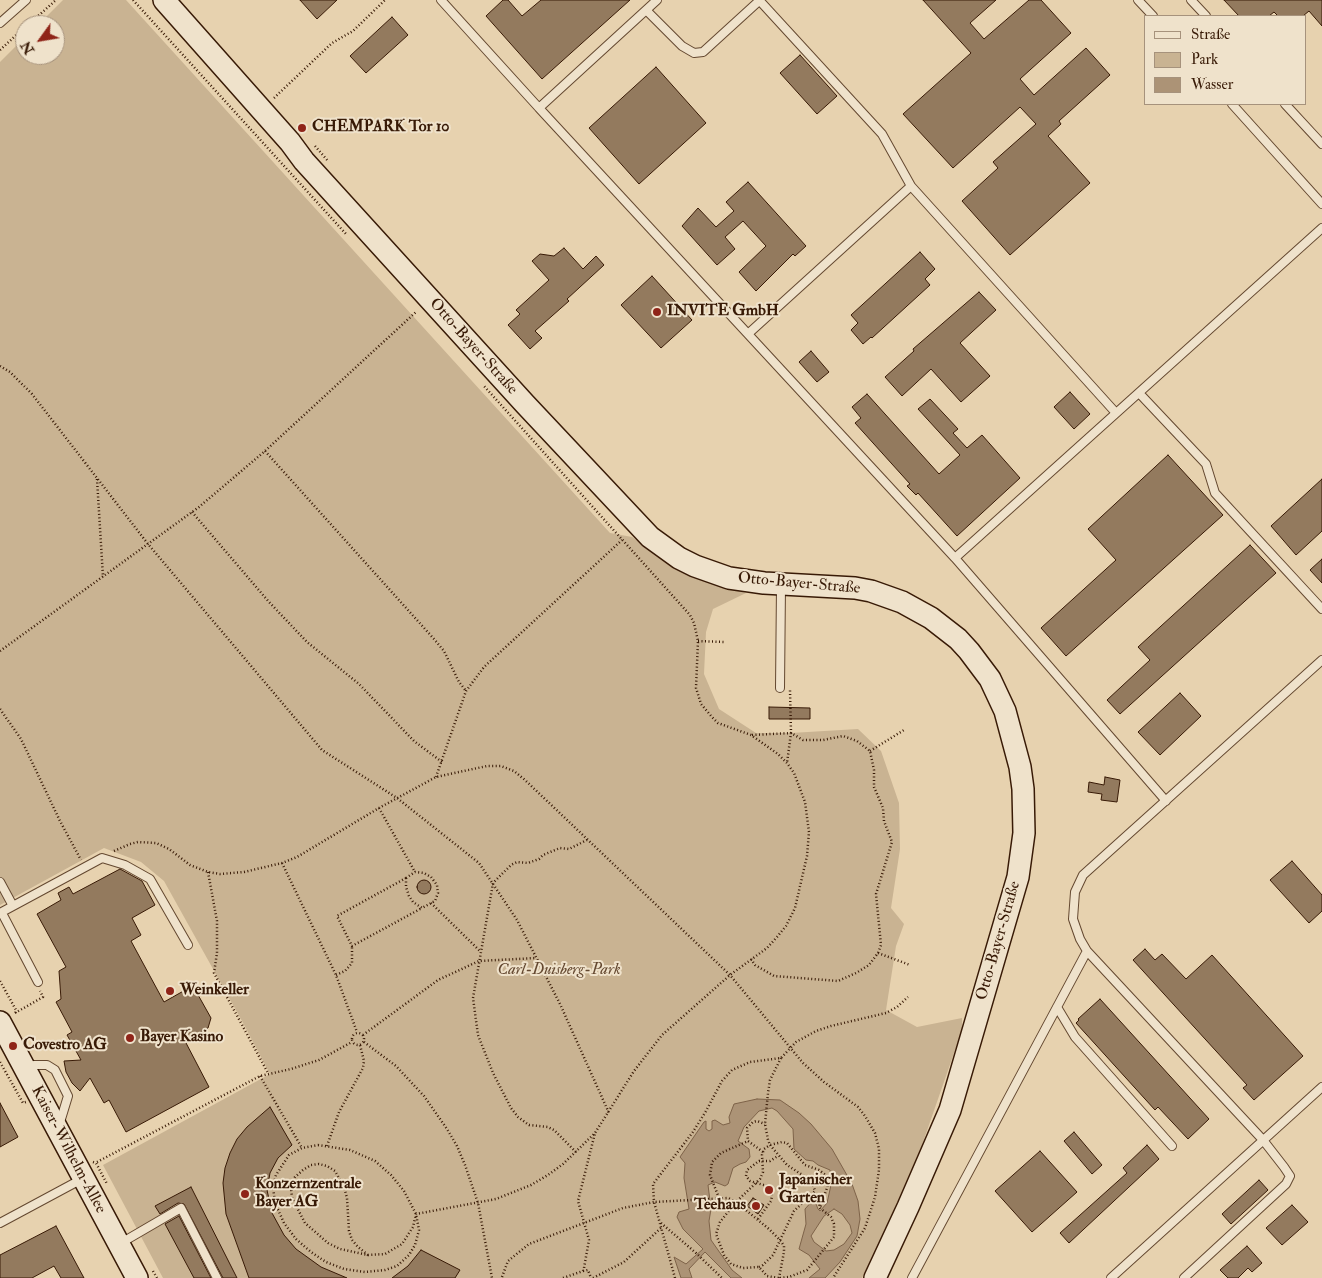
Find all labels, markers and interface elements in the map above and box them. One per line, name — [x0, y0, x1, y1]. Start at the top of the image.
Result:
north arrow — [15, 15, 65, 65]
legend — [1144, 15, 1307, 105]
text: Straße — [1191, 25, 1230, 44]
text: N — [17, 38, 38, 58]
text: Park — [1191, 50, 1218, 69]
text: Wasser — [1191, 75, 1233, 94]
place label: CHEMPARK Tor 10 — [312, 118, 450, 138]
marker: CHEMPARK Tor 10 — [296, 122, 308, 134]
street label: Otto-Bayer-Straße — [425, 295, 521, 399]
place label: INVITE GmbH — [667, 302, 779, 322]
marker: INVITE GmbH — [651, 306, 663, 318]
street label: Otto-Bayer-Straße — [737, 569, 861, 599]
street label: Otto-Bayer-Straße — [973, 879, 1025, 1003]
park label: Carl-Duisberg-Park — [497, 961, 621, 981]
place label: Weinkeller — [180, 981, 249, 1001]
marker: Weinkeller — [164, 985, 176, 997]
place label: Bayer Kasino — [140, 1028, 223, 1048]
marker: Bayer Kasino — [124, 1032, 136, 1044]
place label: Covestro AG — [23, 1036, 107, 1056]
marker: Covestro AG — [7, 1040, 19, 1052]
street label: Kaiser-Wilhelm-Allee — [26, 1083, 110, 1217]
place label: Japanischer Garten — [779, 1171, 852, 1209]
place label: Konzernzentrale Bayer AG — [255, 1175, 362, 1213]
marker: Japanischer Garten — [763, 1184, 775, 1196]
marker: Konzernzentrale Bayer AG — [239, 1188, 251, 1200]
place label: Teehaus — [694, 1196, 746, 1216]
marker: Teehaus — [750, 1200, 762, 1212]

